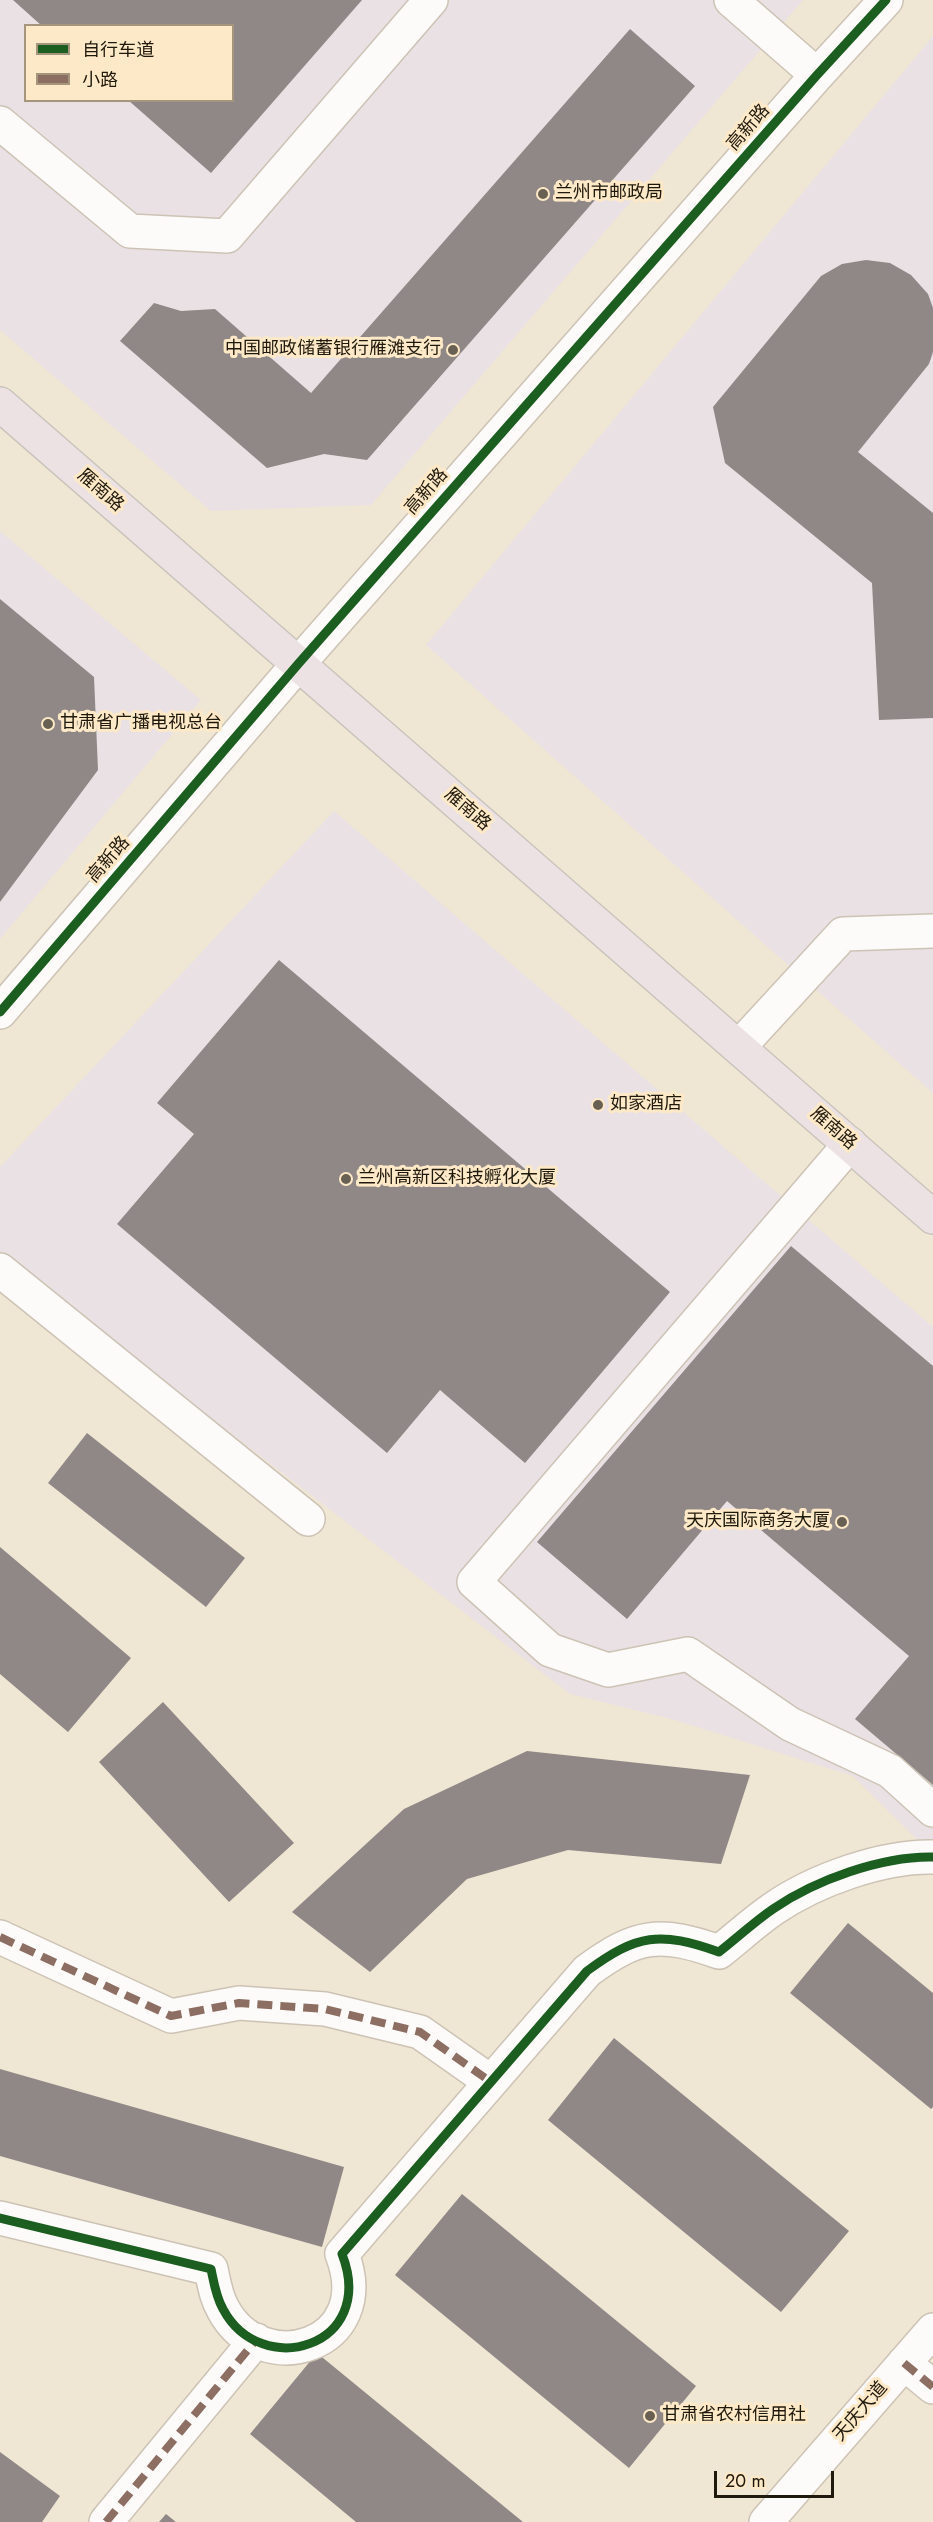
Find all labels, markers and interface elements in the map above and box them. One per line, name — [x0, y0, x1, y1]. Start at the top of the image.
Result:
legend — [24, 24, 234, 102]
text: 自行车道 — [82, 37, 154, 63]
text: 小路 — [82, 67, 118, 93]
street label: 高新路 — [723, 101, 775, 155]
place label: 兰州市邮政局 — [555, 183, 663, 205]
marker: 兰州市邮政局 — [536, 187, 550, 201]
place label: 中国邮政储蓄银行雁滩支行 — [225, 339, 441, 361]
marker: 中国邮政储蓄银行雁滩支行 — [446, 343, 460, 357]
street label: 雁南路 — [73, 465, 127, 517]
street label: 高新路 — [401, 465, 453, 519]
place label: 甘肃省广播电视总台 — [60, 713, 222, 735]
marker: 甘肃省广播电视总台 — [41, 717, 55, 731]
street label: 雁南路 — [440, 784, 494, 836]
street label: 高新路 — [83, 833, 135, 887]
place label: 如家酒店 — [610, 1094, 682, 1116]
marker: 如家酒店 — [591, 1098, 605, 1112]
street label: 雁南路 — [806, 1103, 860, 1155]
place label: 兰州高新区科技孵化大厦 — [358, 1168, 556, 1190]
marker: 兰州高新区科技孵化大厦 — [339, 1172, 353, 1186]
place label: 天庆国际商务大厦 — [686, 1511, 830, 1533]
marker: 天庆国际商务大厦 — [835, 1515, 849, 1529]
street label: 天庆大道 — [829, 2378, 893, 2446]
place label: 甘肃省农村信用社 — [662, 2405, 806, 2427]
marker: 甘肃省农村信用社 — [643, 2409, 657, 2423]
scale bar — [717, 2459, 837, 2497]
text: 20 m — [725, 2468, 765, 2494]

